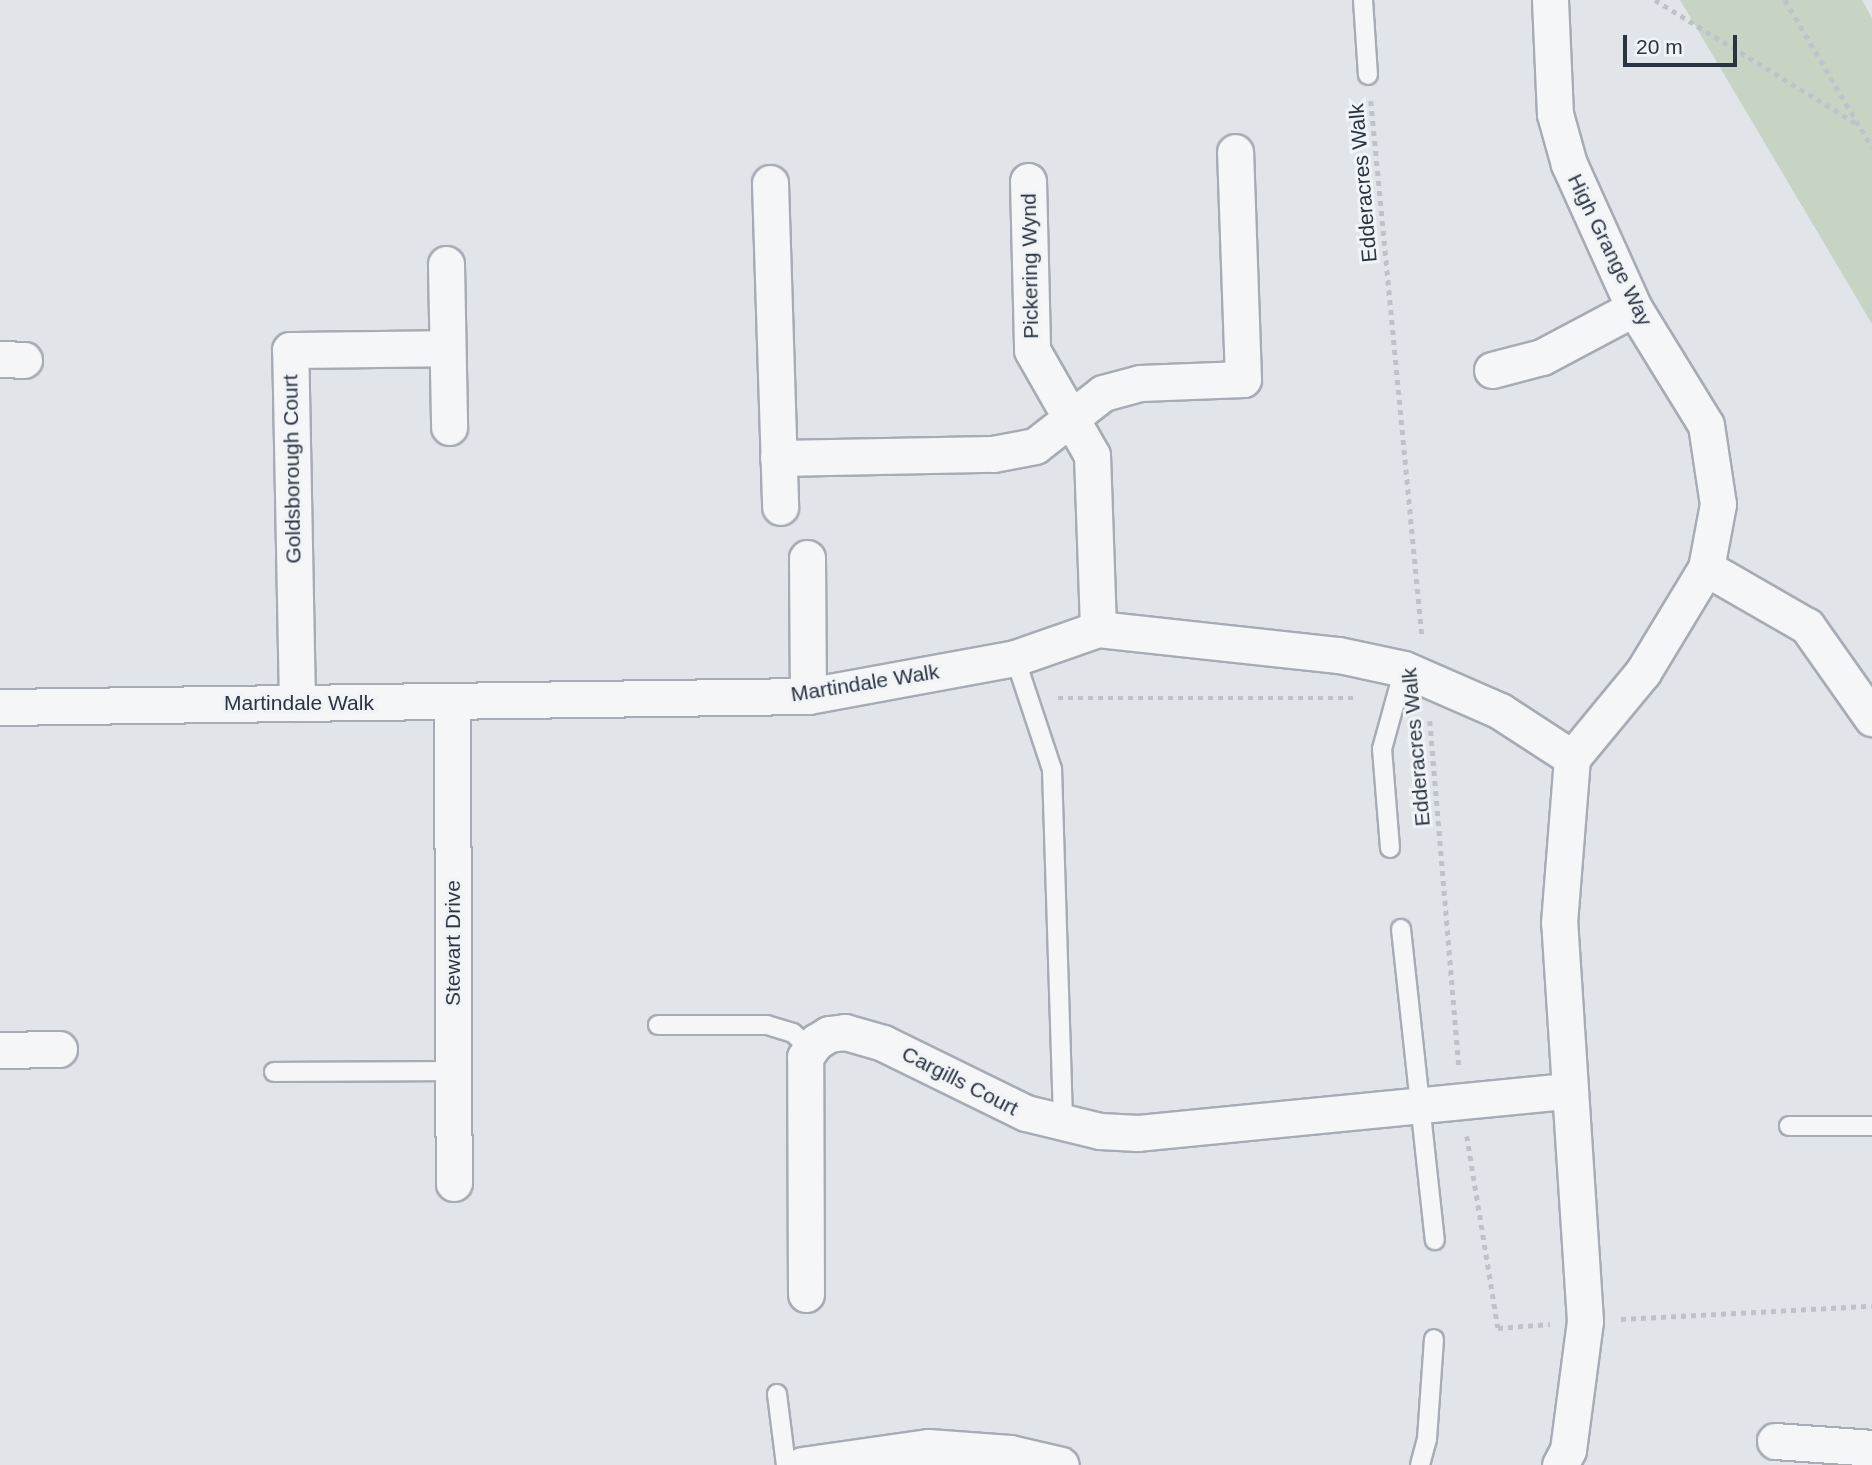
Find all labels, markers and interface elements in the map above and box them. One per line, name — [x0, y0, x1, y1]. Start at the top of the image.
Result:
scale bar — [1627, 21, 1741, 65]
text: 20 m — [1636, 35, 1683, 58]
street label: Edderacres Walk — [1344, 103, 1382, 263]
street label: High Grange Way — [1562, 170, 1658, 330]
street label: Pickering Wynd — [1016, 193, 1044, 339]
street label: Goldsborough Court — [278, 374, 306, 564]
street label: Martindale Walk — [789, 659, 941, 707]
street label: Edderacres Walk — [1397, 667, 1435, 827]
street label: Martindale Walk — [224, 690, 374, 716]
street label: Stewart Drive — [440, 880, 466, 1006]
street label: Cargills Court — [898, 1041, 1022, 1121]

